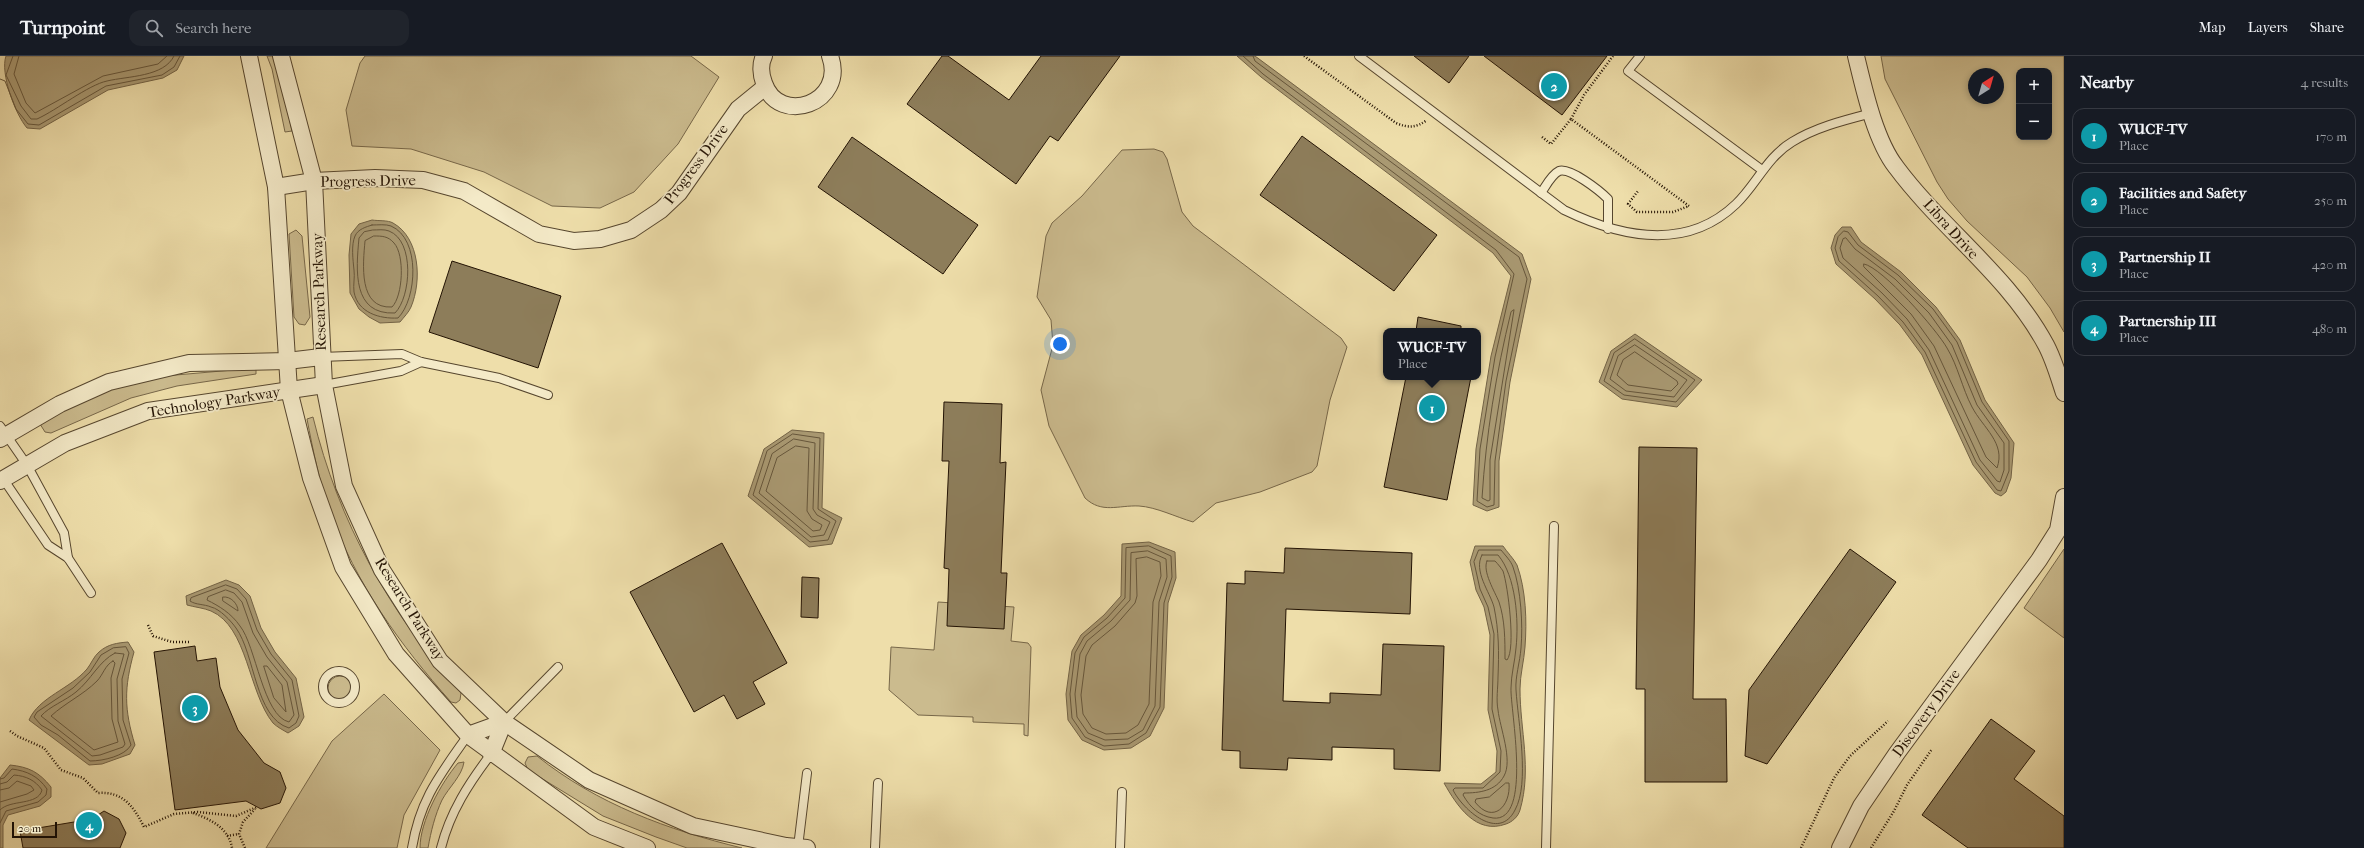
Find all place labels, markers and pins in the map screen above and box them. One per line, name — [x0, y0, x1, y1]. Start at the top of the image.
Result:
pin: 2 — [1541, 71, 1567, 101]
pin: 1 — [1419, 393, 1445, 423]
pin: 3 — [182, 693, 208, 723]
pin: 4 — [76, 810, 102, 840]

